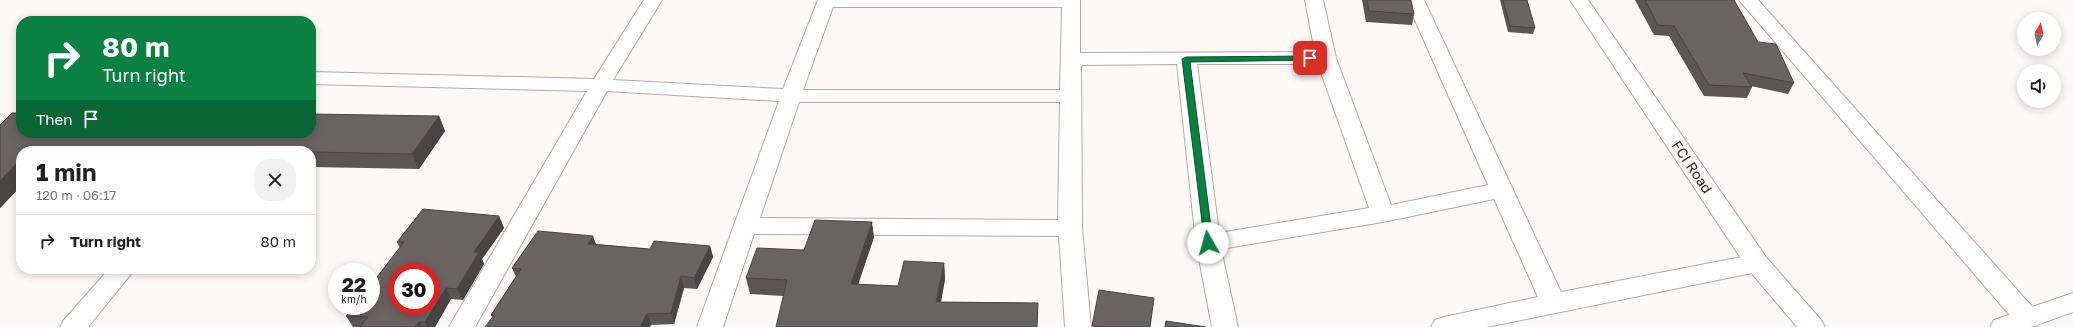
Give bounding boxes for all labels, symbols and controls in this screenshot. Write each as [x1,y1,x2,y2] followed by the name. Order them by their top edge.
[2017,12,2061,56] north arrow
[2017,12,2061,108] map controls
[102,30,170,63] text: 80 m
[36,32,88,84] icon: right
[1293,41,1327,75] pin
[1299,47,1321,69] icon: arrive
[102,64,186,86] text: Turn right
[2017,64,2061,108] button: sound
[80,108,102,130] icon: arrive
[36,110,72,128] text: Then
[1669,137,1716,196] street label: FCI Road
[36,157,96,186] text: 1 min
[254,159,296,201] button: close
[36,187,116,203] text: 120 m · 06:17
[1187,222,1229,264] position arrow
[36,230,58,252] icon: right
[70,232,141,250] text: Turn right
[261,232,296,250] text: 80 m
[388,263,440,315] speed limit sign: 30
[342,272,366,296] text: 22
[341,293,367,305] text: km/h

